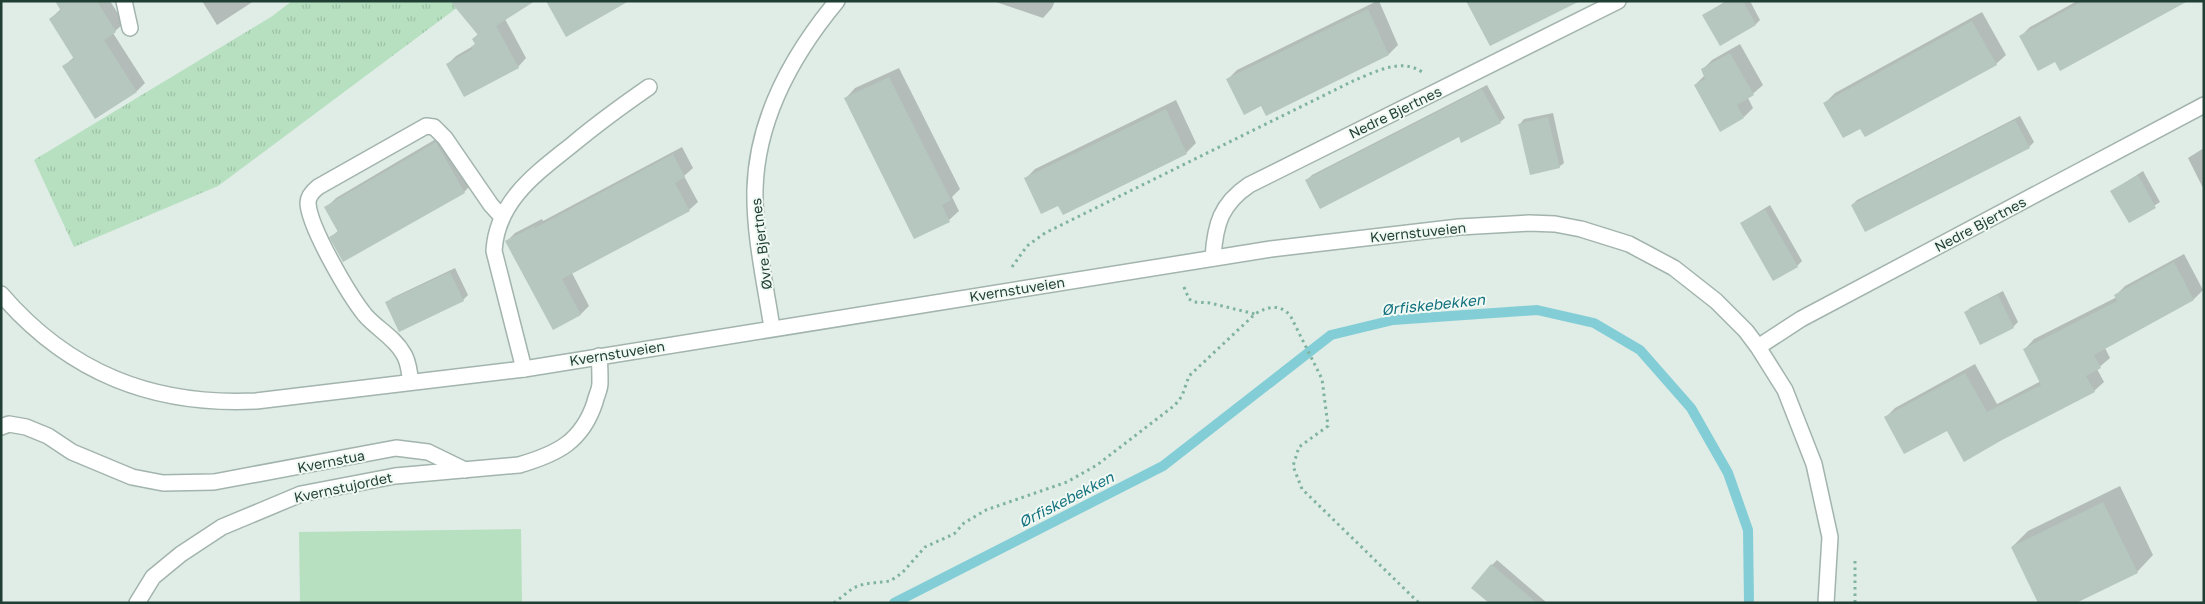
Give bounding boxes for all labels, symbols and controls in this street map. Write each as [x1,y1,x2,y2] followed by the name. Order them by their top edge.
[1346,82,1444,142] street label: Nedre Bjertnes
[1931,193,2029,255] street label: Nedre Bjertnes
[747,197,775,291] street label: Øvre Bjertnes
[1369,219,1467,245] street label: Kvernstuveien
[968,273,1066,305] street label: Kvernstuveien
[1380,290,1486,318] water label: Ørfiskebekken
[568,337,666,369] street label: Kvernstuveien
[296,446,366,476] street label: Kvernstua
[1016,467,1117,531] water label: Ørfiskebekken
[292,468,394,506] street label: Kvernstujordet

